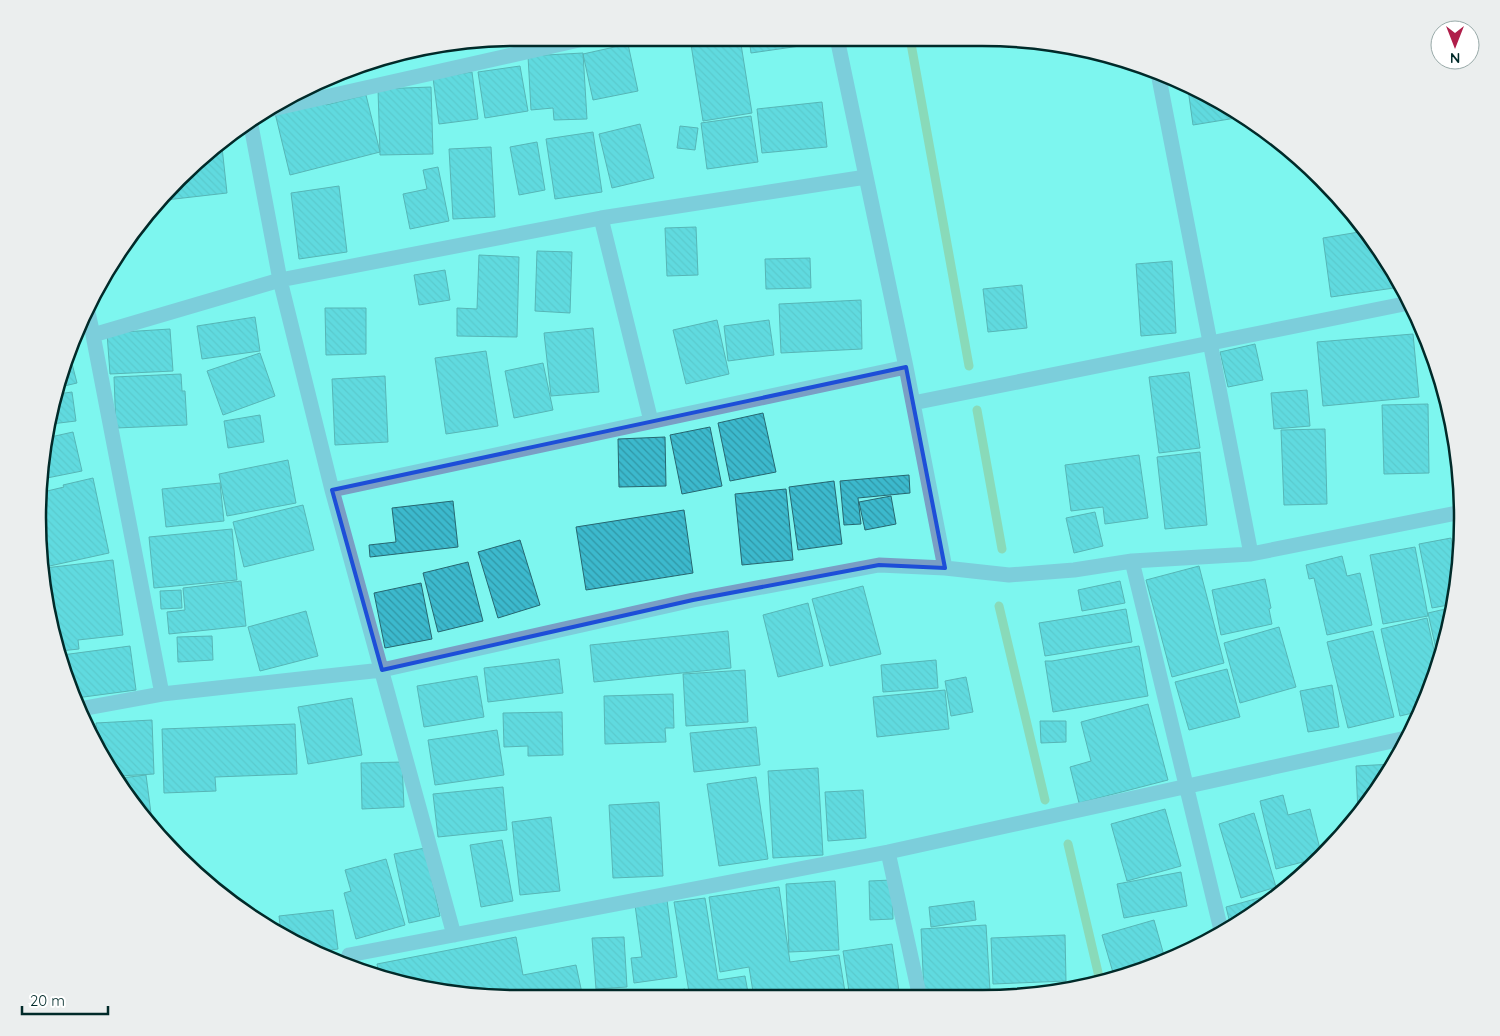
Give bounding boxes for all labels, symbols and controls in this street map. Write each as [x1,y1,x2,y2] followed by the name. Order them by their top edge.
[1430,20,1480,70] north arrow
[1450,49,1460,67] text: N
[22,984,109,1016] scale bar
[30,991,65,1010] text: 20 m

